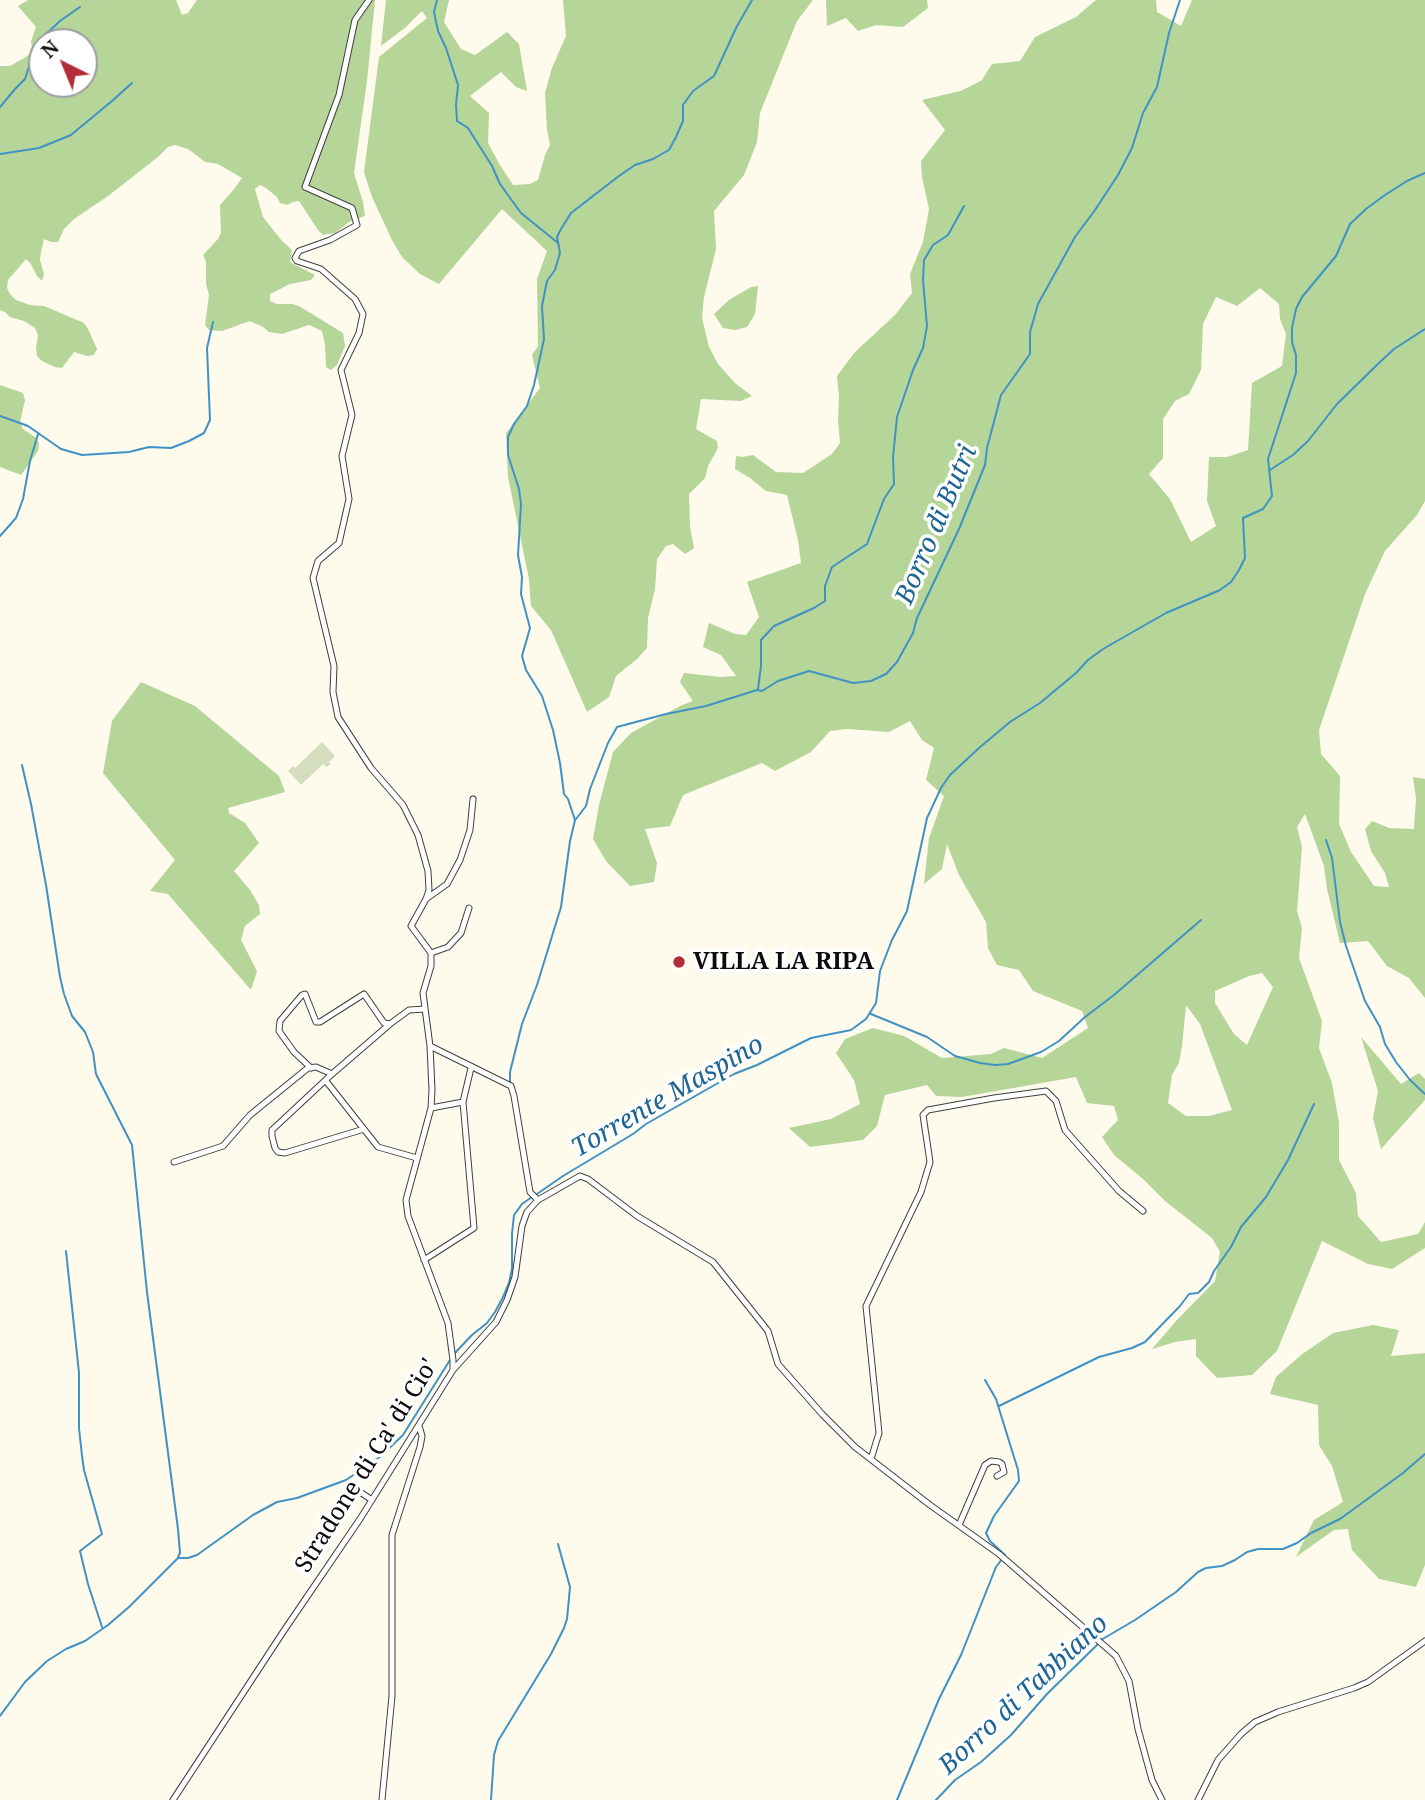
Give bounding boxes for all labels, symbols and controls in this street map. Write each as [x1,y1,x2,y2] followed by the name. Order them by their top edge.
[28,28,98,98] north arrow
[36,34,64,64] text: N
[890,441,984,609] water label: Borro di Butri
[693,948,874,976] place label: VILLA LA RIPA
[671,954,687,970] marker: VILLA LA RIPA
[567,1029,769,1165] water label: Torrente Maspino
[289,1354,445,1578] street label: Stradone di Ca' di Cio'
[933,1609,1115,1781] water label: Borro di Tabbiano

